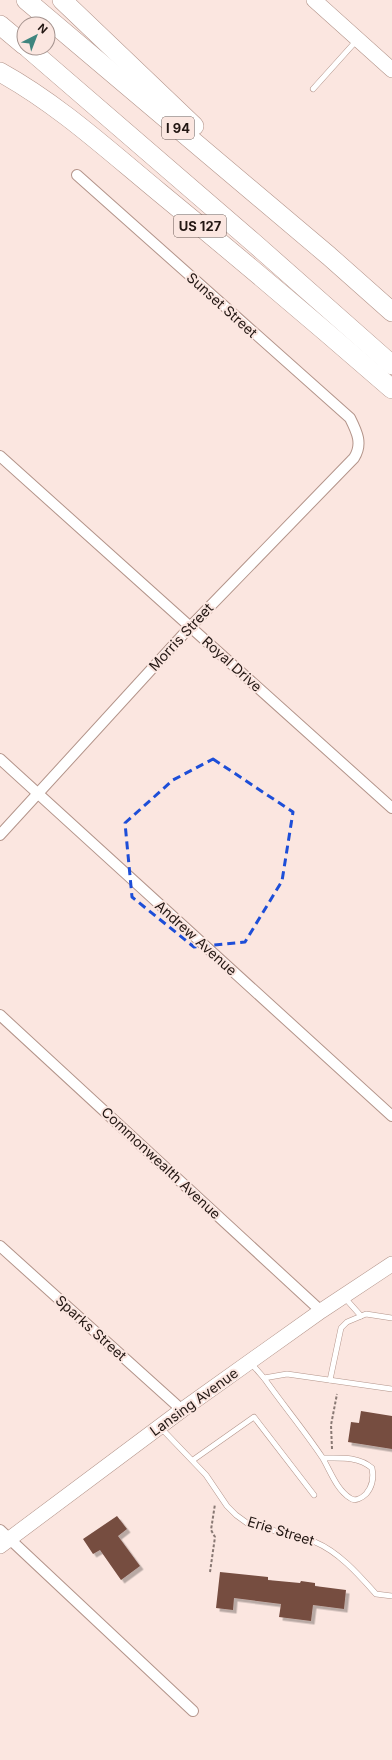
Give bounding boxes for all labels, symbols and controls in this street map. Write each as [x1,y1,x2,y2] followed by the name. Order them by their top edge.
[16,16,56,56] north arrow
[35,21,50,37] text: N
[162,117,194,139] road number: I 94
[174,215,226,237] road number: US 127
[184,268,261,341] street label: Sunset Street
[145,599,217,674] street label: Morris Street
[199,632,266,695] street label: Royal Drive
[152,897,241,979] street label: Andrew Avenue
[98,1103,224,1222] street label: Commonwealth Avenue
[52,1291,131,1364] street label: Sparks Street
[146,1364,241,1439] street label: Lansing Avenue
[246,1512,317,1549] street label: Erie Street

